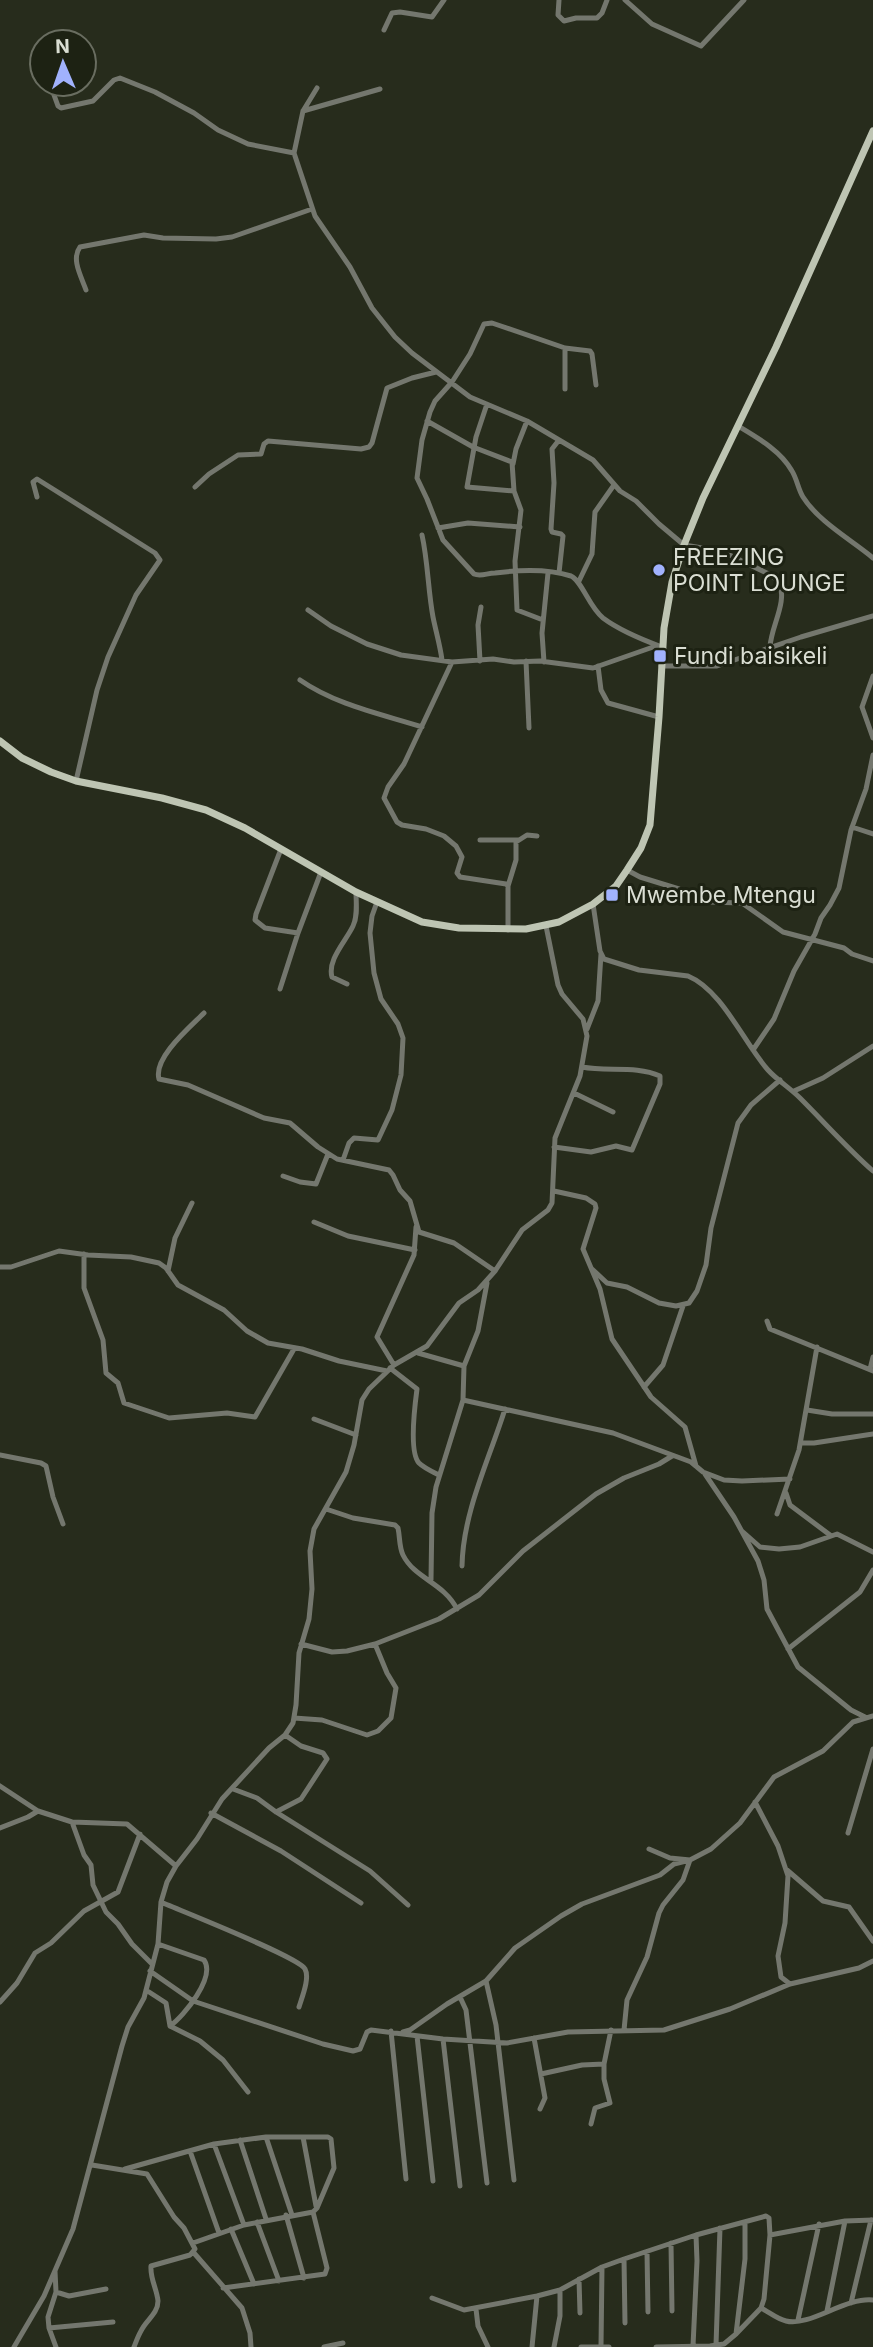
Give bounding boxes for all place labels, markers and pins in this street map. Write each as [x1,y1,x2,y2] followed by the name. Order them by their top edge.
[673,543,845,597] place label: FREEZING POINT LOUNGE
[651,562,667,578] marker: FREEZING POINT LOUNGE
[674,642,827,670] place label: Fundi baisikeli
[652,648,668,664] marker: Fundi baisikeli
[626,881,816,909] place label: Mwembe Mtengu
[604,887,620,903] marker: Mwembe Mtengu

